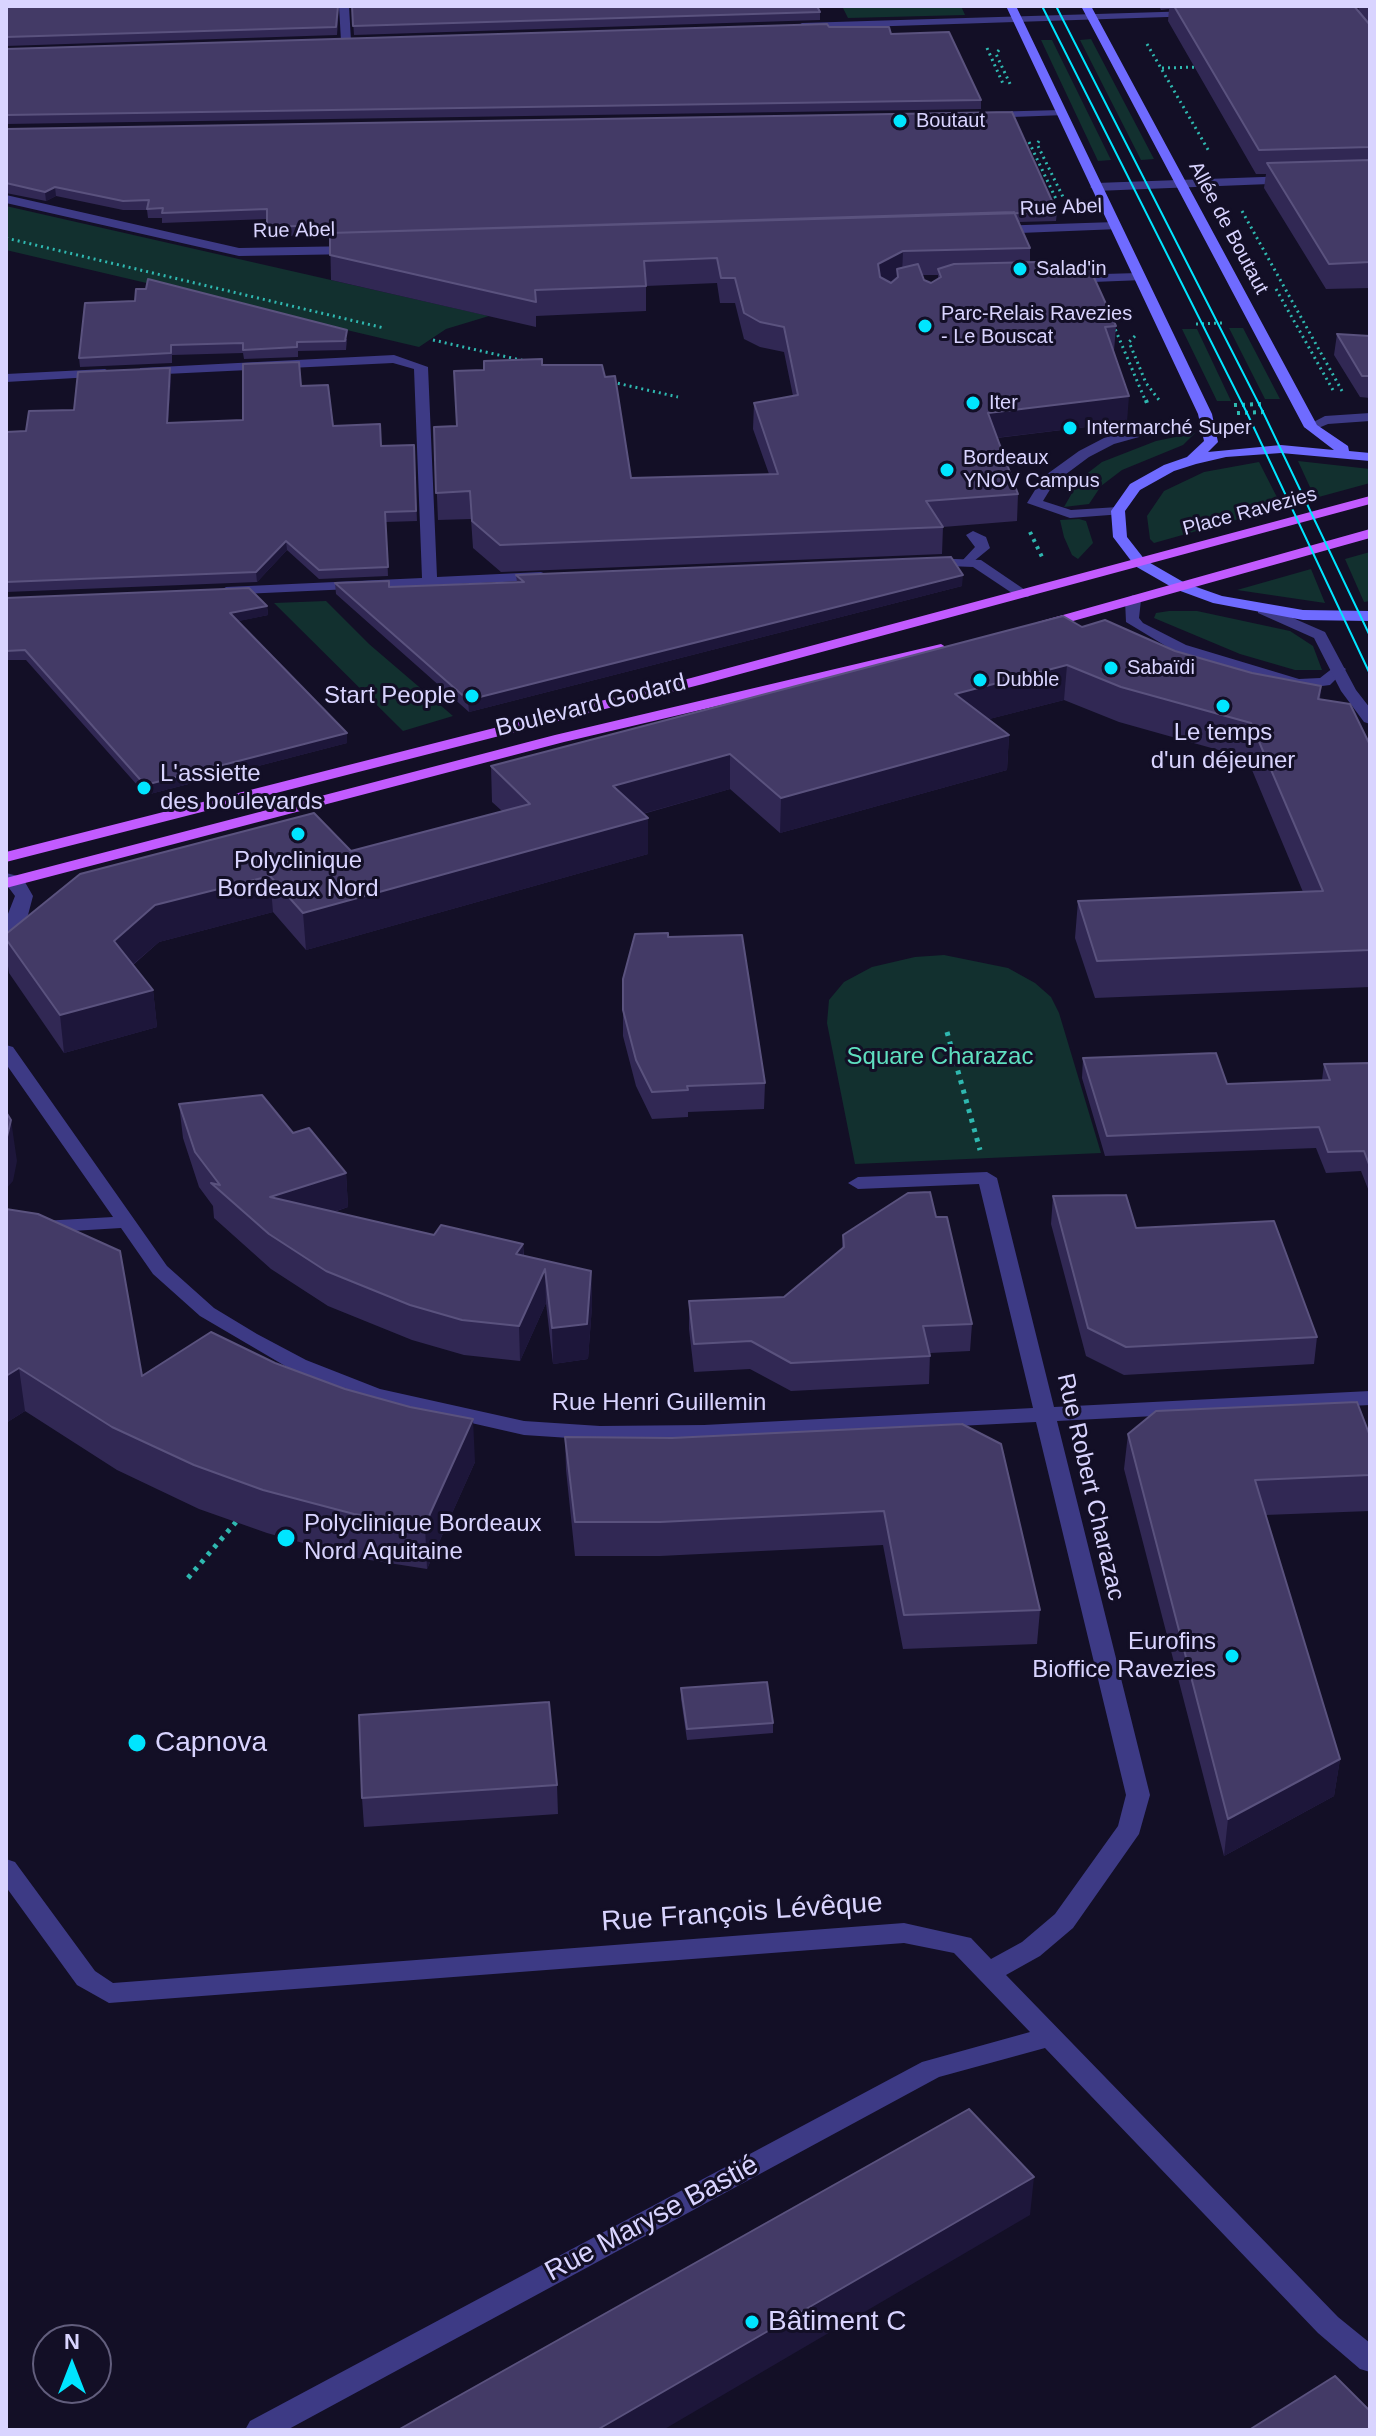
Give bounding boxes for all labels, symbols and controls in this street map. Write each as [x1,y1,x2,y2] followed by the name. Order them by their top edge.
[916,109,985,133] place label: Boutaut
[891,112,909,130] marker: Boutaut
[1183,158,1273,298] street label: Allée de Boutaut
[1019,195,1103,221] street label: Rue Abel
[253,218,335,244] street label: Rue Abel
[1036,257,1107,281] place label: Salad'in
[1011,260,1029,278] marker: Salad'in
[941,302,1132,349] place label: Parc-Relais Ravezies - Le Bouscat
[916,317,934,335] marker: Parc-Relais Ravezies - Le Bouscat
[989,391,1018,415] place label: Iter
[964,394,982,412] marker: Iter
[1086,416,1252,440] place label: Intermarché Super
[1061,419,1079,437] marker: Intermarché Super
[963,446,1100,493] place label: Bordeaux YNOV Campus
[938,461,956,479] marker: Bordeaux YNOV Campus
[1180,483,1320,541] street label: Place Ravezies
[1127,656,1195,680] place label: Sabaïdi
[1102,659,1120,677] marker: Sabaïdi
[493,668,689,744] street label: Boulevard Godard
[996,668,1059,692] place label: Dubble
[971,671,989,689] marker: Dubble
[324,682,456,710] place label: Start People
[463,687,481,705] marker: Start People
[1214,697,1232,715] marker: Le temps d'un déjeuner
[1151,719,1295,775] place label: Le temps d'un déjeuner
[160,760,323,816] place label: L'assiette des boulevards
[135,779,153,797] marker: L'assiette des boulevards
[289,825,307,843] marker: Polyclinique Bordeaux Nord
[217,847,379,903] place label: Polyclinique Bordeaux Nord
[847,1043,1033,1071] park label: Square Charazac
[1050,1371,1130,1603] street label: Rue Robert Charazac
[552,1389,766,1417] street label: Rue Henri Guillemin
[304,1510,541,1566] place label: Polyclinique Bordeaux Nord Aquitaine
[275,1527,297,1549] marker: Polyclinique Bordeaux Nord Aquitaine
[1032,1628,1216,1684] place label: Eurofins Bioffice Ravezies
[1223,1647,1241,1665] marker: Eurofins Bioffice Ravezies
[155,1726,267,1760] place label: Capnova
[126,1732,148,1754] marker: Capnova
[600,1886,884,1940] street label: Rue François Lévêque
[540,2149,764,2289] street label: Rue Maryse Bastié
[768,2305,906,2339] place label: Bâtiment C
[743,2313,761,2331] marker: Bâtiment C
[32,2324,112,2404] north arrow
[64,2329,80,2354] text: N

